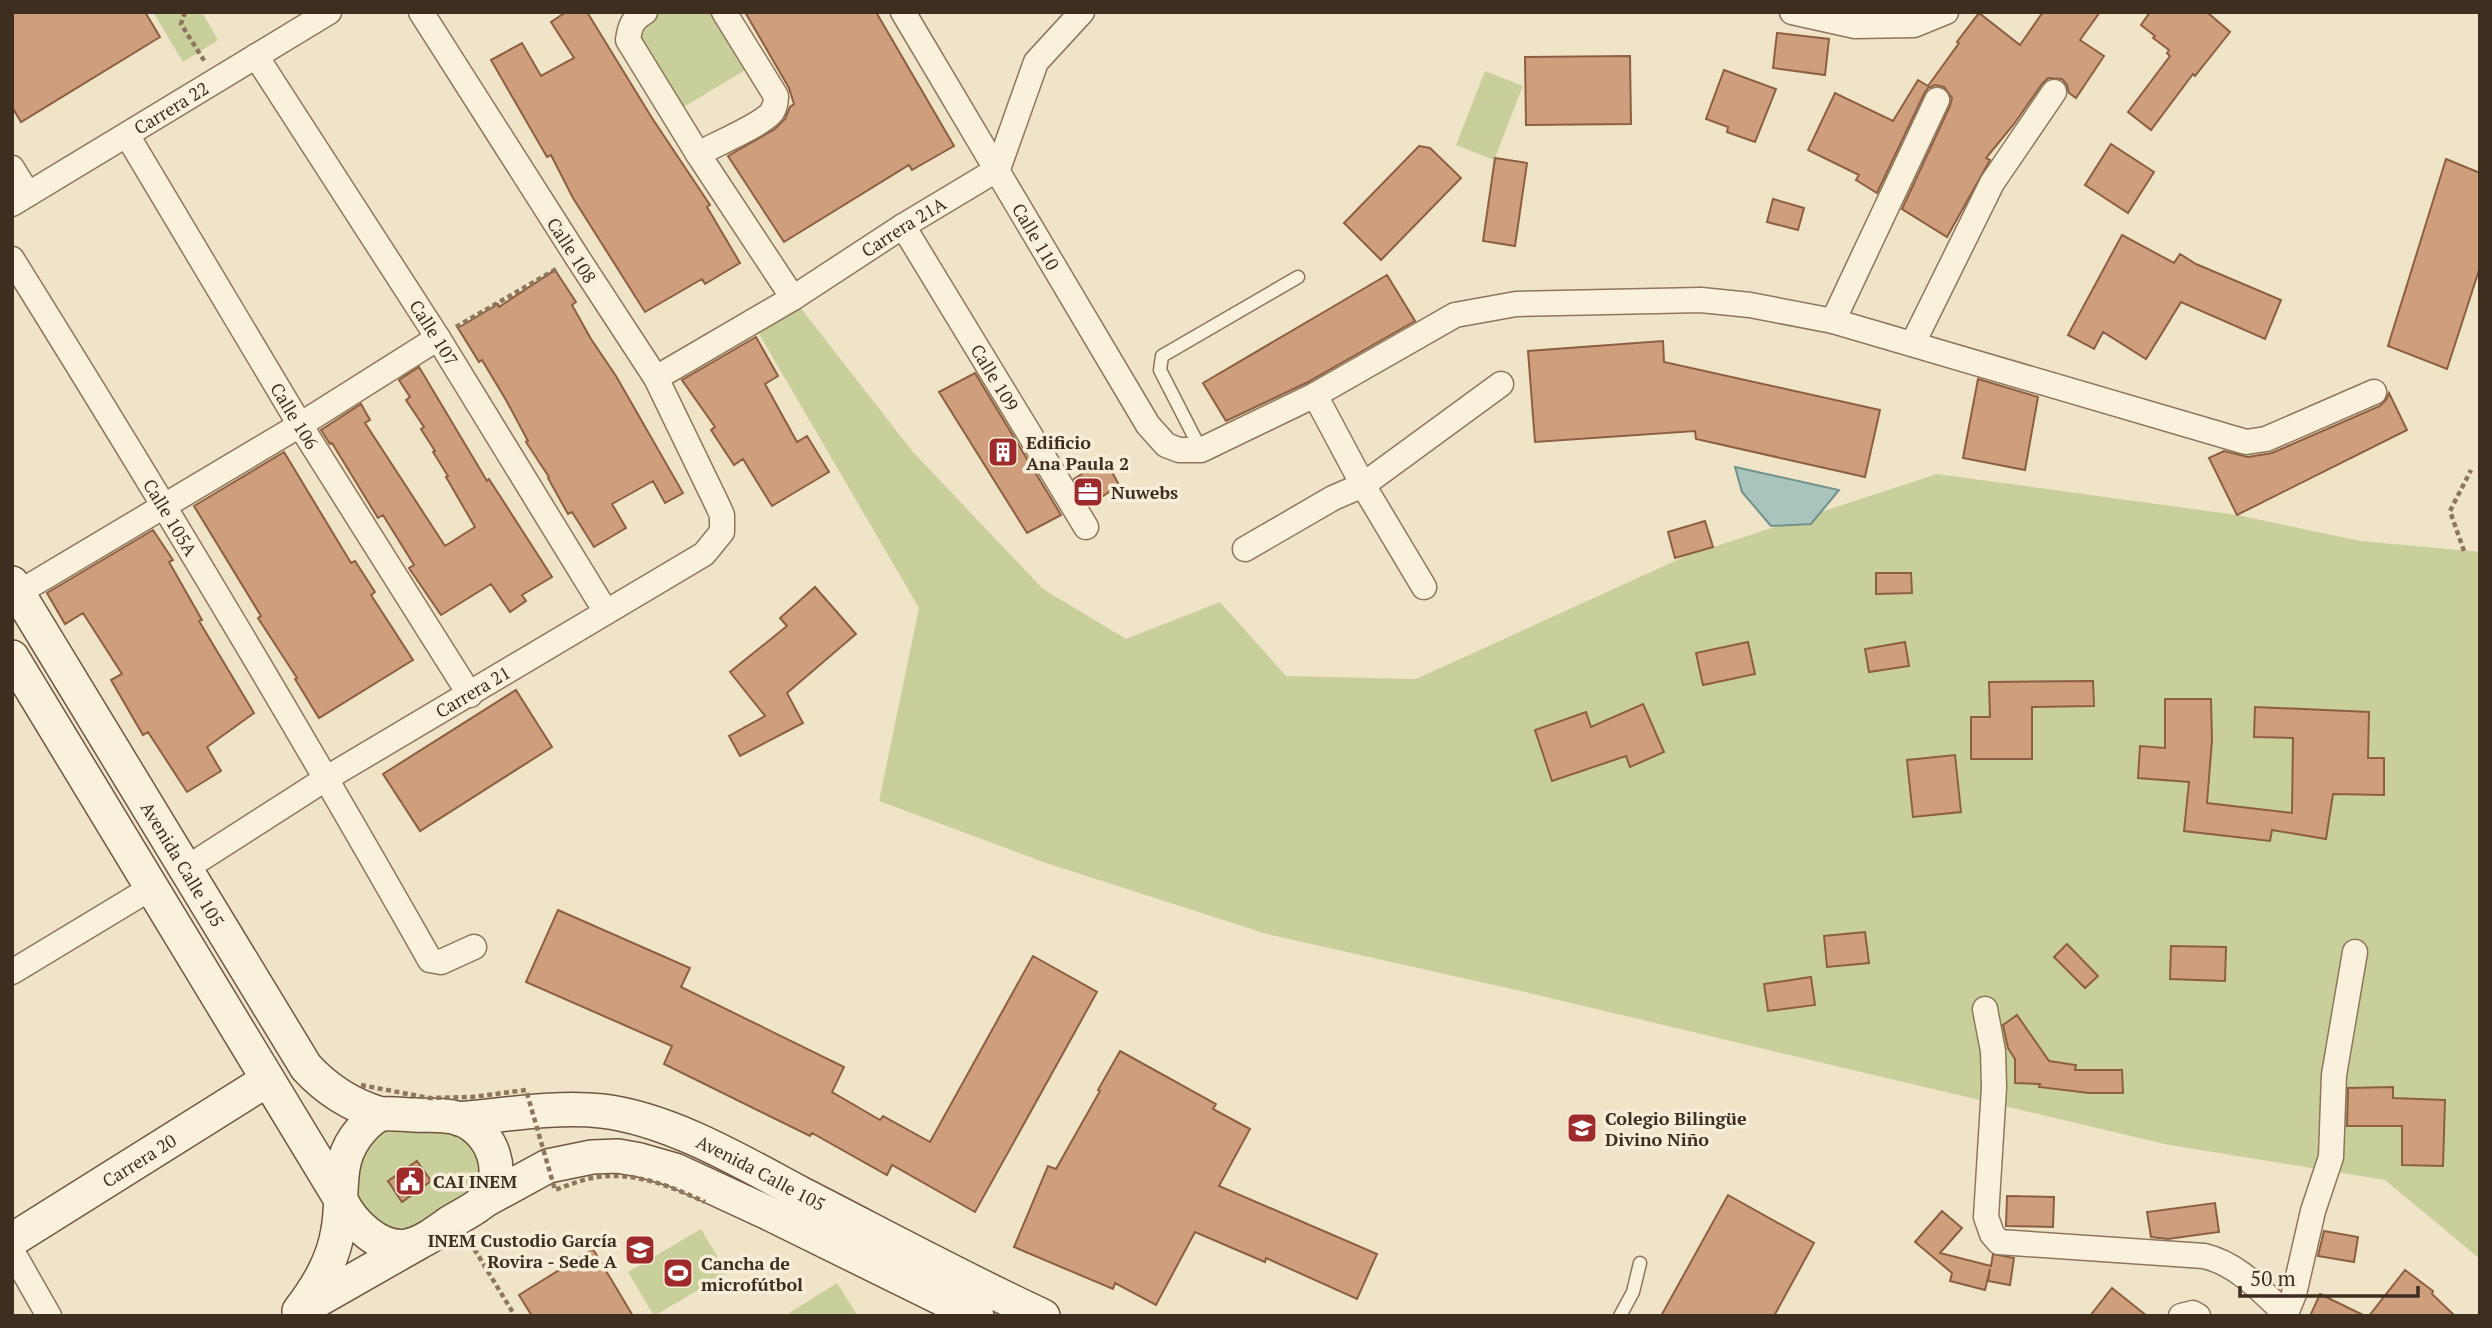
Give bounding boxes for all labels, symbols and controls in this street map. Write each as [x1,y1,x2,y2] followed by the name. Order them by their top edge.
[129,76,213,139] street label: Carrera 22
[856,191,951,262] street label: Carrera 21A
[1007,199,1065,274] street label: Calle 110
[542,213,602,287] street label: Calle 108
[404,295,464,370] street label: Calle 107
[966,339,1024,415] street label: Calle 109
[265,378,324,454] street label: Calle 106
[1026,430,1129,475] place label: Edificio Ana Paula 2
[986,435,1020,469] building icon: Edificio Ana Paula 2
[138,474,203,561] street label: Calle 105A
[1071,475,1105,509] office icon: Nuwebs
[1111,480,1178,504] place label: Nuwebs
[431,660,514,723] street label: Carrera 21
[136,797,230,931] street label: Avenida Calle 105
[1605,1106,1747,1151] place label: Colegio Bilingüe Divino Niño
[1565,1111,1599,1145] school or university icon: Colegio Bilingüe Divino Niño
[97,1128,181,1193] street label: Carrera 20
[693,1129,830,1216] street label: Avenida Calle 105
[393,1164,427,1198] public building icon: CAI INEM
[433,1169,517,1193] place label: CAI INEM
[428,1228,618,1273] place label: INEM Custodio García Rovira - Sede A
[623,1233,657,1267] school or university icon: INEM Custodio García Rovira - Sede A
[701,1251,803,1296] place label: Cancha de microfútbol
[2240,1254,2418,1298] scale bar
[661,1256,695,1290] sports icon: Cancha de microfútbol
[2250,1264,2296,1292] text: 50 m

